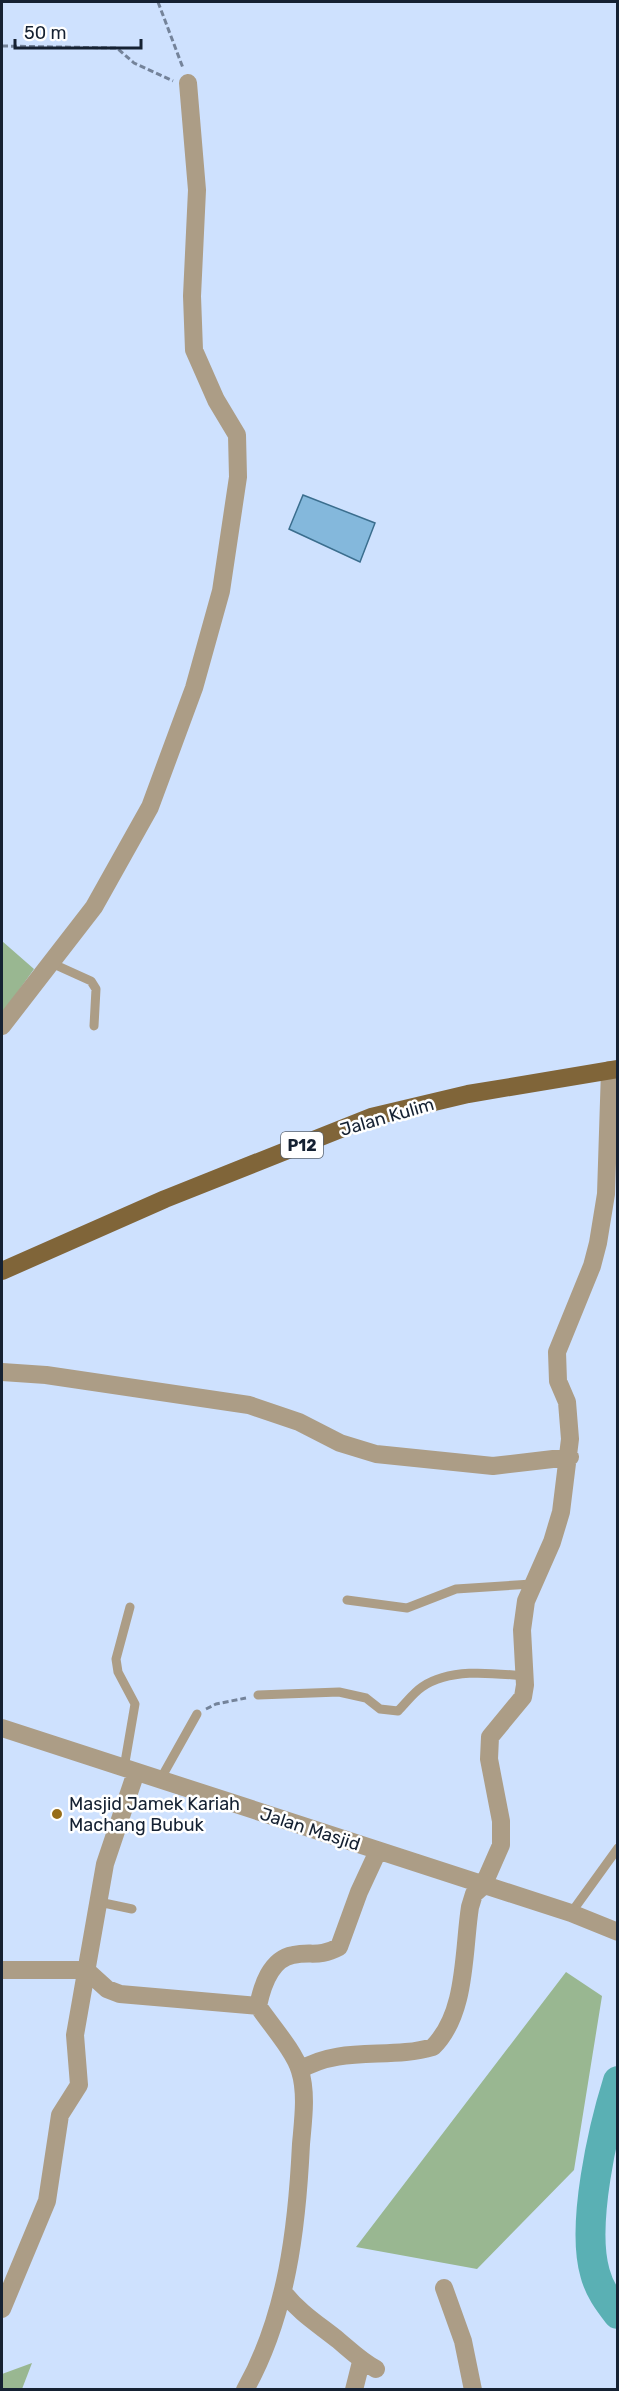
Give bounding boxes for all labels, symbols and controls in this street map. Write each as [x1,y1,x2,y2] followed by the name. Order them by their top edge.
[15,12,141,50] scale bar
[24,22,67,44] text: 50 m
[337,1093,437,1141] street label: Jalan Kulim
[281,1132,323,1158] road number: P12
[69,1793,240,1836] place label: Masjid Jamek Kariah Machang Bubuk
[257,1802,363,1856] street label: Jalan Masjid
[50,1807,64,1821] marker: Masjid Jamek Kariah Machang Bubuk

